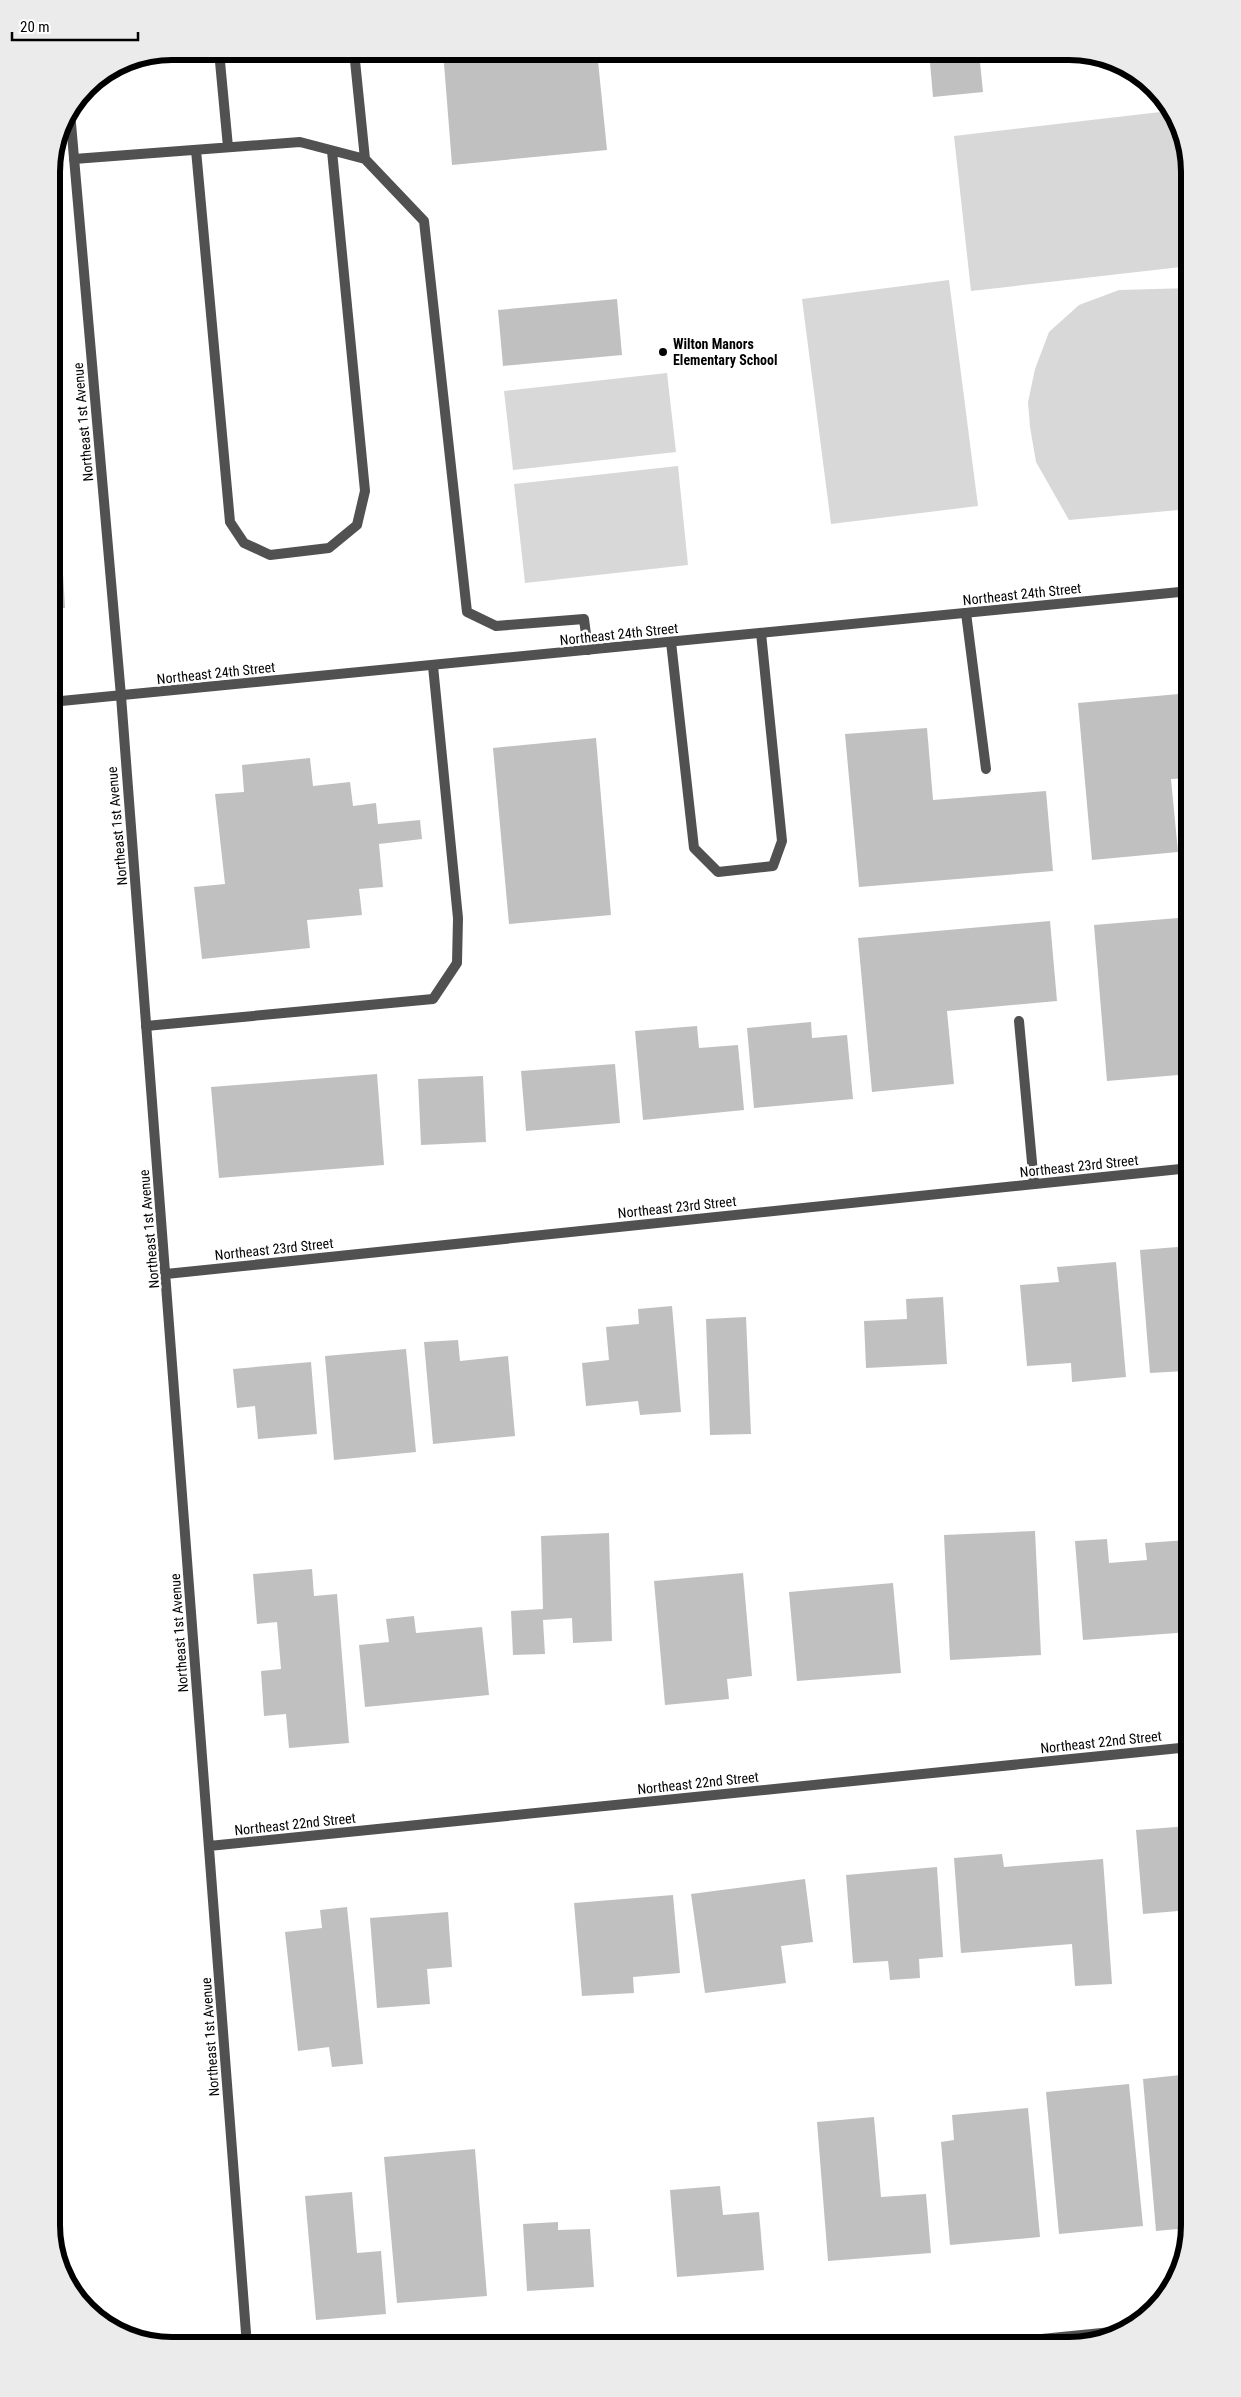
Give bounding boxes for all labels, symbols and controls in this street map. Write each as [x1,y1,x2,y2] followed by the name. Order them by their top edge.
[12,10,139,42] scale bar
[20,18,50,36] text: 20 m
[673,336,778,368] place label: Wilton Manors Elementary School
[657,346,669,358] marker: Wilton Manors Elementary School
[70,362,96,482] street label: Northeast 1st Avenue
[962,580,1082,608] street label: Northeast 24th Street
[559,620,679,648] street label: Northeast 24th Street
[156,659,276,687] street label: Northeast 24th Street
[104,766,130,886] street label: Northeast 1st Avenue
[1019,1152,1139,1180] street label: Northeast 23rd Street
[136,1169,162,1289] street label: Northeast 1st Avenue
[617,1193,737,1221] street label: Northeast 23rd Street
[214,1235,334,1263] street label: Northeast 23rd Street
[167,1573,191,1693] street label: Northeast 1st Avenue
[1040,1728,1162,1756] street label: Northeast 22nd Street
[637,1769,759,1797] street label: Northeast 22nd Street
[234,1810,356,1838] street label: Northeast 22nd Street
[198,1977,222,2097] street label: Northeast 1st Avenue

